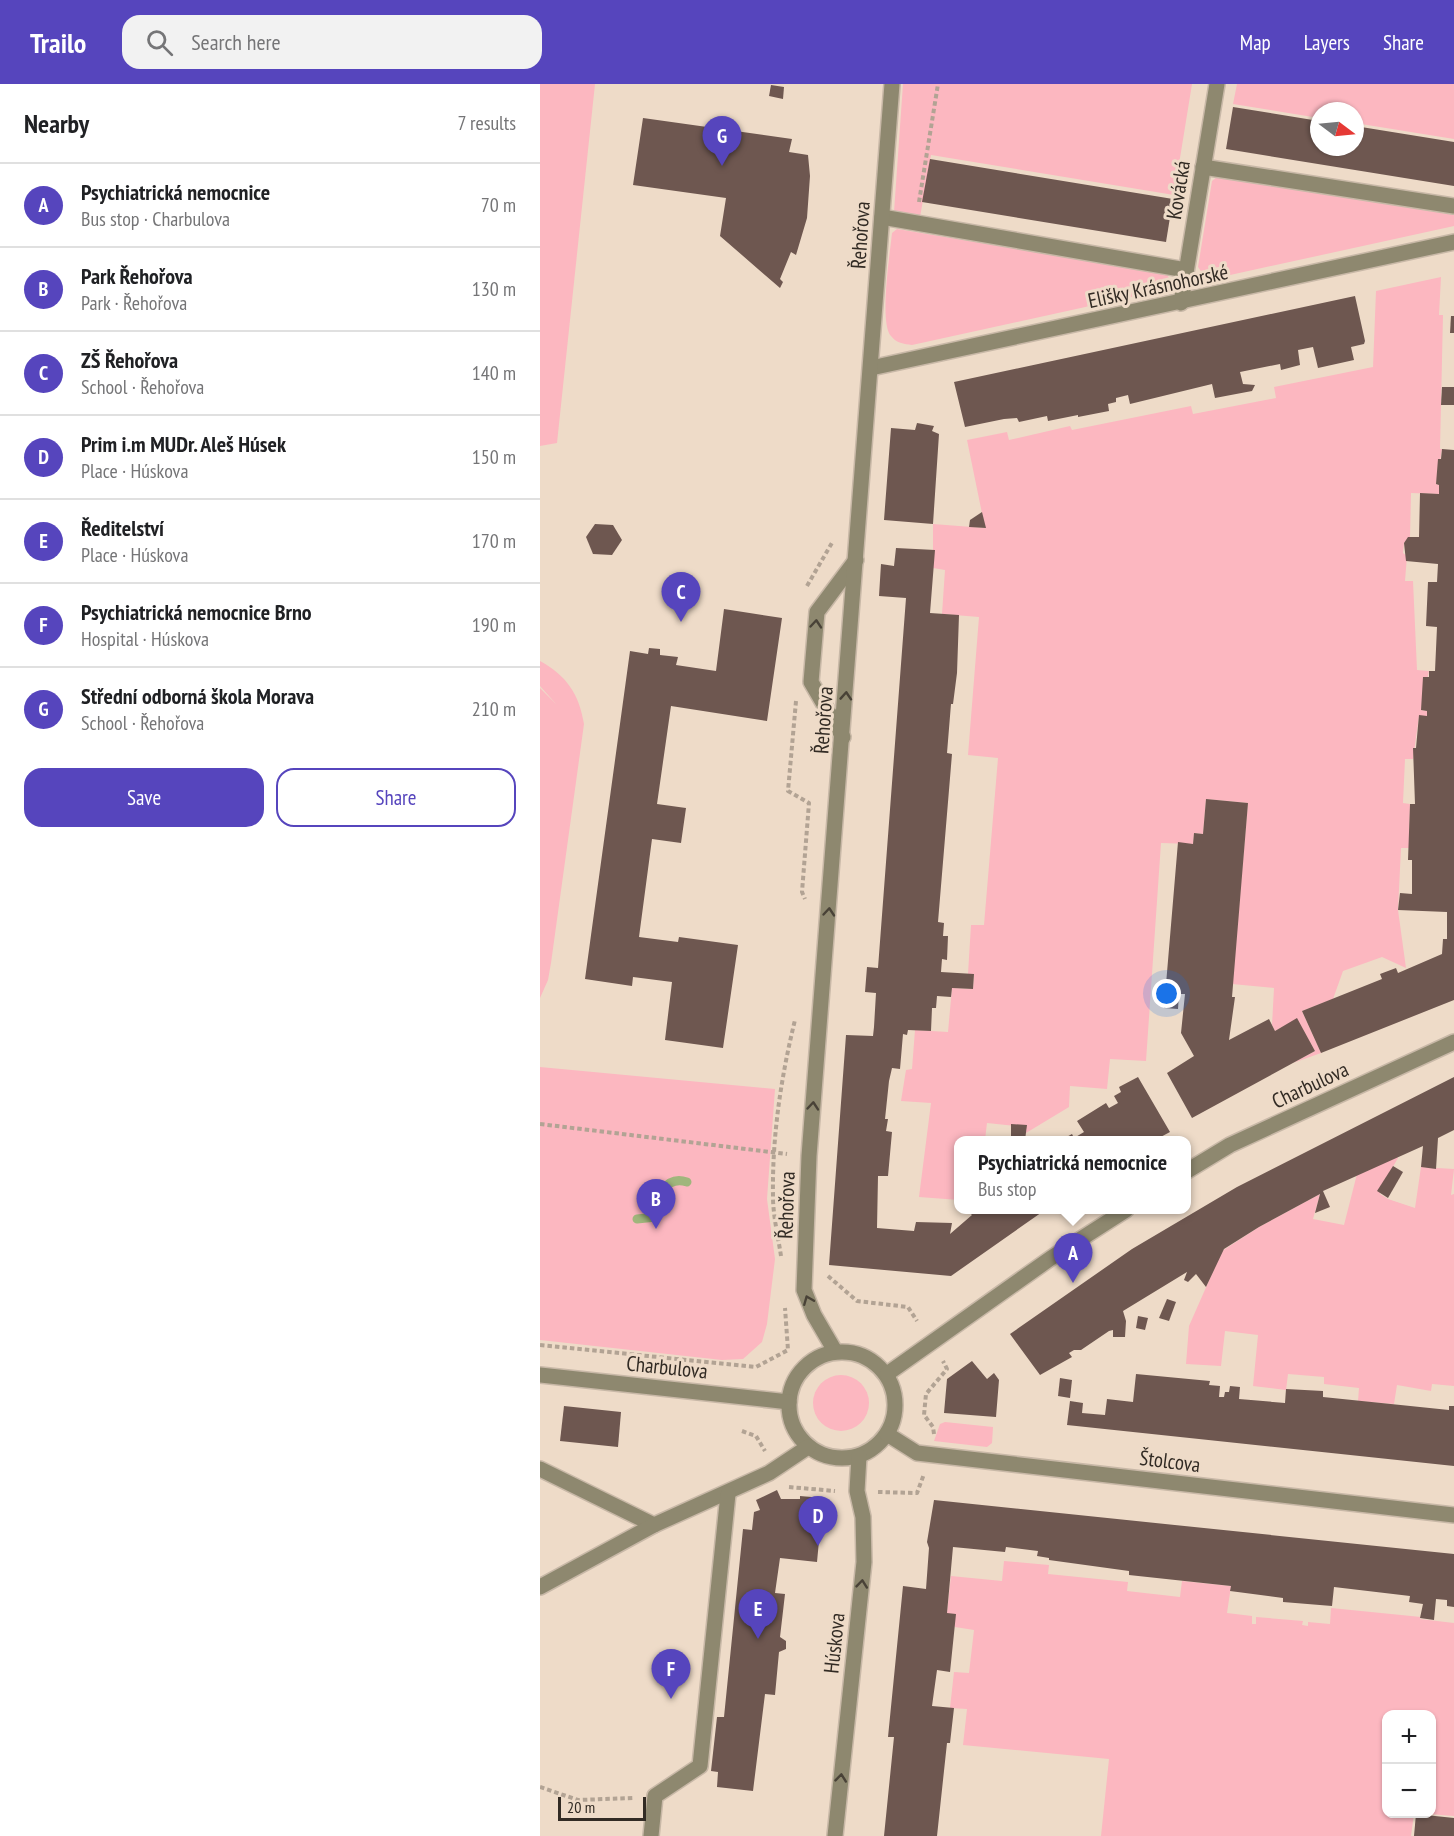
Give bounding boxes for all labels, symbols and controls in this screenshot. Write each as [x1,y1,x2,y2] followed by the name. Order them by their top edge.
[122,15,542,69] search box
[30,24,86,61] text: Trailo
[143,26,176,59] icon: search
[191,28,281,56] text: Search here
[1240,29,1271,56] text: Map
[1304,29,1350,56] text: Layers
[1383,29,1424,56] text: Share
[1310,102,1364,156] north arrow
[24,107,89,140] text: Nearby
[458,110,516,136] text: 7 results
[702,116,741,166] pin: G
[1160,159,1196,221] street label: Kovácká
[81,178,270,206] text: Psychiatrická nemocnice
[38,192,49,218] text: A
[481,192,516,218] text: 70 m
[844,200,876,270] street label: Řehořova
[81,206,230,232] text: Bus stop · Charbulova
[1085,258,1231,314] street label: Elišky Krásnohorské
[81,262,193,290] text: Park Řehořova
[39,276,48,302] text: B
[472,276,516,302] text: 130 m
[81,290,187,316] text: Park · Řehořova
[81,346,178,374] text: ZŠ Řehořova
[39,360,48,386] text: C
[472,360,516,386] text: 140 m
[81,374,204,400] text: School · Řehořova
[81,430,286,458] text: Prim i.m MUDr. Aleš Húsek
[38,444,49,470] text: D
[472,444,516,470] text: 150 m
[81,458,188,484] text: Place · Húskova
[81,514,164,542] text: Ředitelství
[39,528,48,554] text: E
[472,528,516,554] text: 170 m
[81,542,188,568] text: Place · Húskova
[662,572,700,622] pin: C
[81,598,312,626] text: Psychiatrická nemocnice Brno
[39,612,48,638] text: F
[472,612,516,638] text: 190 m
[809,620,822,629] one-way arrow
[81,626,209,652] text: Hospital · Húskova
[81,682,314,710] text: Střední odborná škola Morava
[807,685,839,755] street label: Řehořova
[839,692,852,701] one-way arrow
[38,696,49,722] text: G
[472,696,516,722] text: 210 m
[81,710,204,736] text: School · Řehořova
[24,768,264,827] button: Save
[276,768,516,827] button: Share
[822,907,835,916] one-way arrow
[1152,979,1181,1008] your location
[1267,1056,1353,1114] street label: Charbulova
[806,1101,819,1110] one-way arrow
[954,1136,1191,1214] popup
[978,1148,1167,1176] text: Psychiatrická nemocnice
[771,1171,801,1239] street label: Řehořova
[978,1176,1036,1202] text: Bus stop
[636,1180,676,1229] pin: B
[1054,1234,1092,1283] pin: A
[803,1295,815,1306] one-way arrow
[625,1349,709,1385] street label: Charbulova
[1138,1444,1202,1478] street label: Štolcova
[798,1496,838,1546] pin: D
[855,1579,868,1588] one-way arrow
[738,1590,778,1639] pin: E
[817,1611,851,1675] street label: Húskova
[652,1650,690,1699] pin: F
[1382,1710,1436,1818] map controls
[1382,1710,1436,1764] button: +
[1382,1764,1436,1818] button: −
[834,1773,847,1782] one-way arrow
[558,1794,646,1822] scale bar
[567,1797,595,1817] text: 20 m

